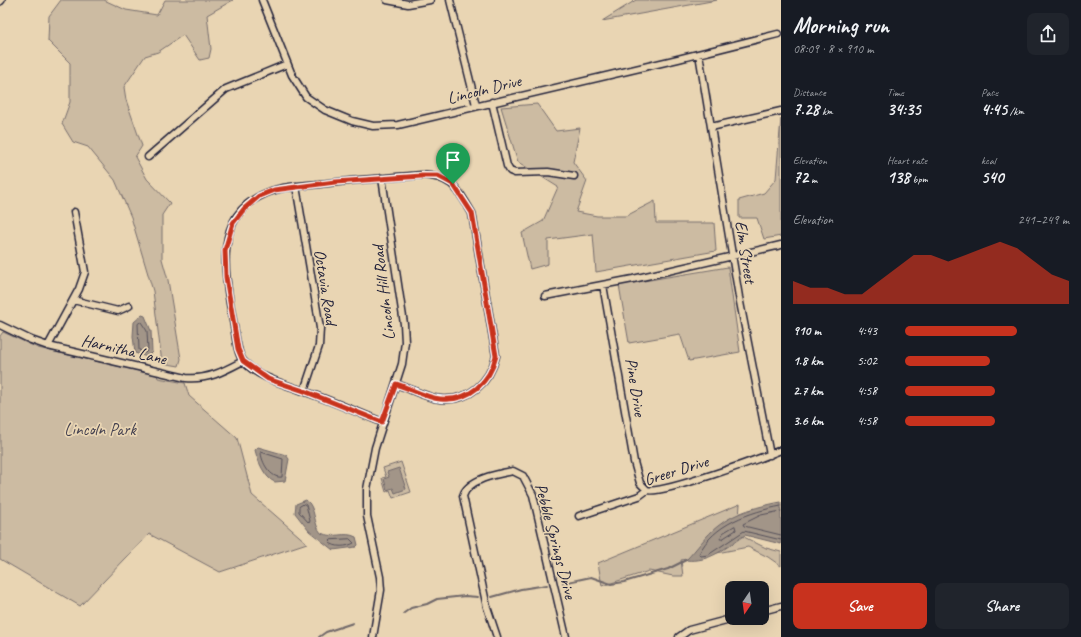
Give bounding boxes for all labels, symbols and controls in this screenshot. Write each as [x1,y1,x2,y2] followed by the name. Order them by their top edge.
[793,12,889,40] text: Morning run
[1027,13,1069,55] button: share
[793,41,874,57] text: 08:09 · 8 × 910 m
[445,70,525,109] street label: Lincoln Drive
[793,85,826,99] text: Distance
[887,85,904,99] text: Time
[981,85,998,99] text: Pace
[793,99,819,120] text: 7.28
[887,99,921,120] text: 34:35
[981,99,1007,120] text: 4:45
[819,104,833,118] text: km
[1007,104,1024,118] text: /km
[436,143,470,184] pin
[442,149,464,171] icon: arrive
[793,153,827,167] text: Elevation
[887,153,927,167] text: Heart rate
[981,153,996,167] text: kcal
[793,167,808,188] text: 72
[887,167,910,188] text: 138
[981,167,1004,188] text: 540
[808,172,817,186] text: m
[910,172,928,186] text: bpm
[793,212,833,228] text: Elevation
[1018,212,1069,228] text: 241–249 m
[730,219,761,287] street label: Elm Street
[367,242,400,342] street label: Lincoln Hill Road
[309,248,342,328] street label: Octavia Road
[793,323,821,339] text: 910 m
[857,323,877,339] text: 4:43
[79,330,170,370] street label: Harnitha Lane
[793,353,823,369] text: 1.8 km
[857,353,877,369] text: 5:02
[621,356,651,419] street label: Pine Drive
[793,383,823,399] text: 2.7 km
[857,383,877,399] text: 4:58
[793,413,824,429] text: 3.6 km
[857,413,877,429] text: 4:58
[64,419,137,440] park label: Lincoln Park
[642,450,712,490] street label: Greer Drive
[530,481,581,602] street label: Pebble Springs Drive
[725,581,769,625] north arrow
[725,581,769,625] map controls
[793,583,927,629] button: Save
[935,583,1069,629] button: Share

